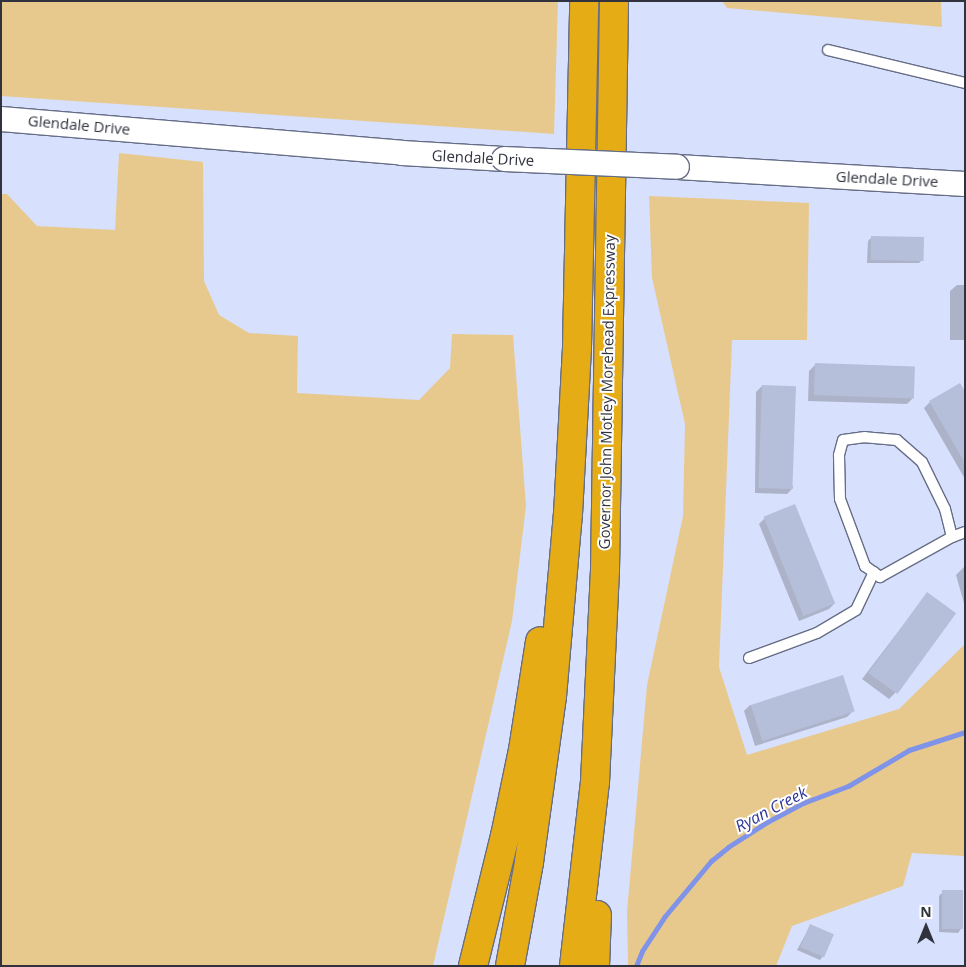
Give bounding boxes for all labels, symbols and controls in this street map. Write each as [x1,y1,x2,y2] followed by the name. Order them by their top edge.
[27,112,131,138] street label: Glendale Drive
[431,146,535,170] street label: Glendale Drive
[835,167,939,191] street label: Glendale Drive
[595,234,619,550] street label: Governor John Motley Morehead Expressway
[732,782,810,836] water label: Ryan Creek
[901,902,951,952] north arrow
[920,902,932,921] text: N

